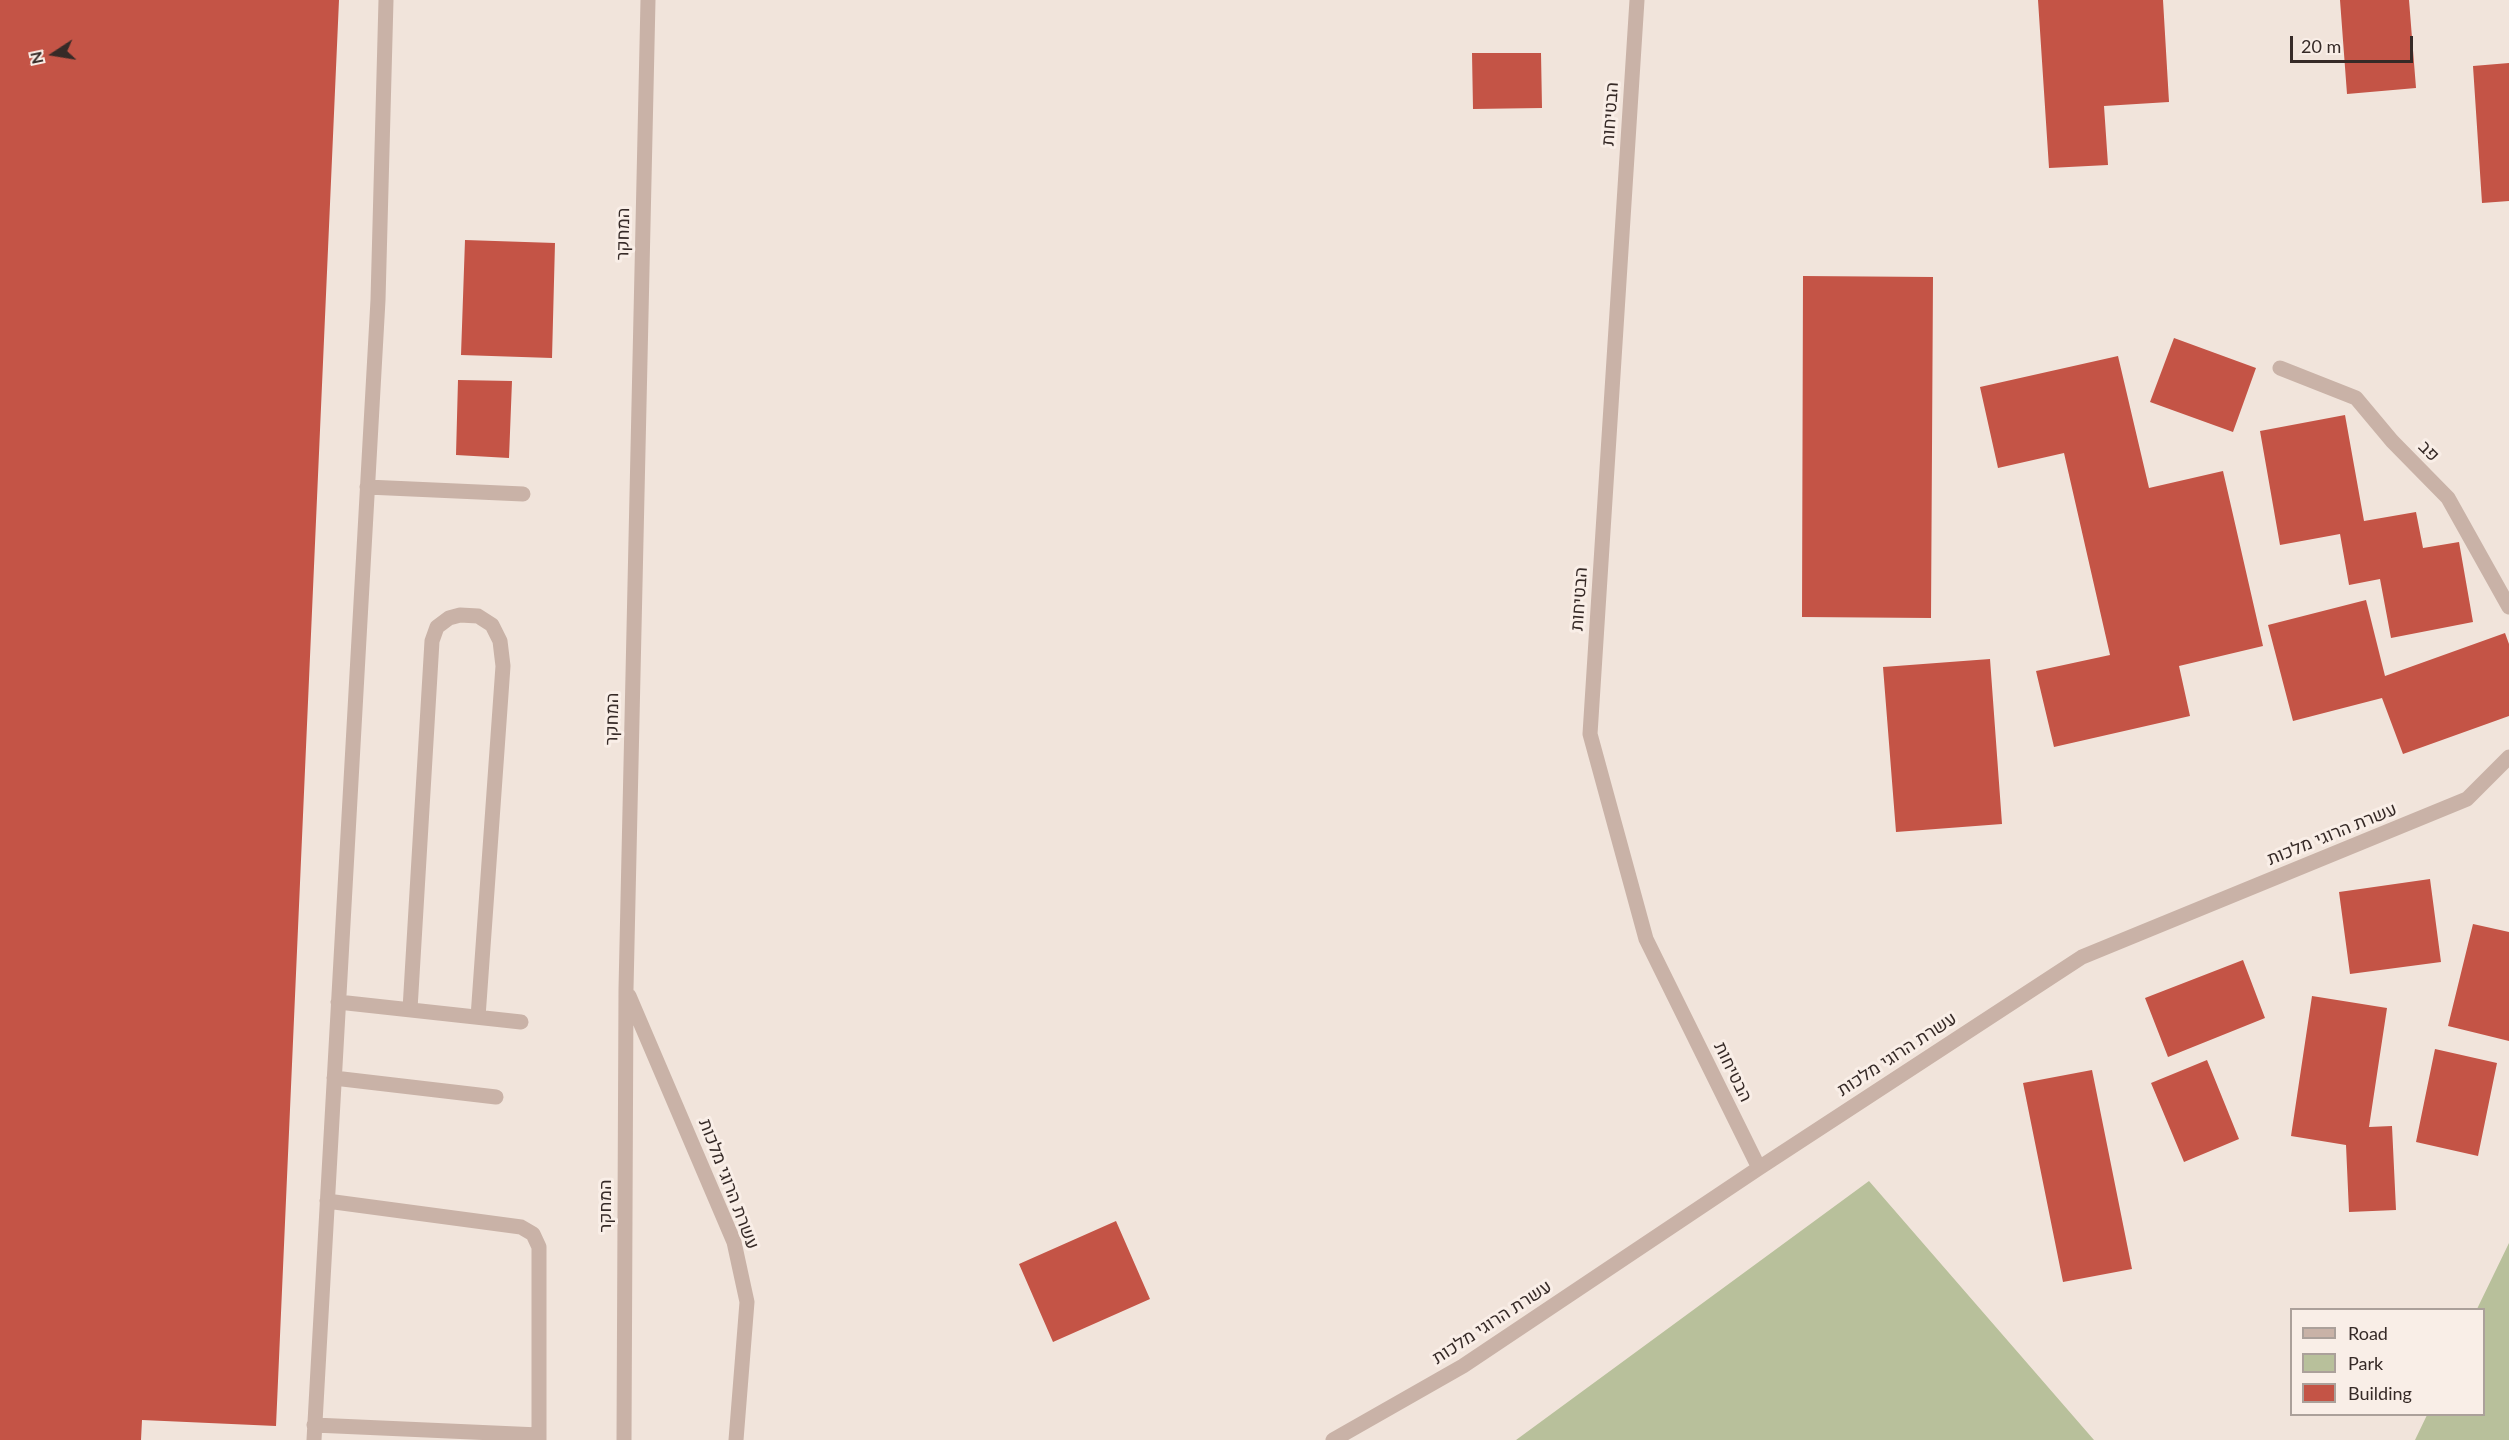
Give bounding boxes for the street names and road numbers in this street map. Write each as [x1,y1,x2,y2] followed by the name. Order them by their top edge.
[1597,81,1623,147] street label: הבטיחות
[612,207,634,261] street label: המחקר
[2414,436,2444,466] street label: פב
[1566,566,1592,632] street label: הבטיחות
[601,692,623,746] street label: המחקר
[2264,798,2400,870] street label: עשרת הרוגי מלכות
[1833,1007,1961,1101] street label: עשרת הרוגי מלכות
[1709,1038,1757,1106] street label: הבטיחות
[694,1116,764,1252] street label: עשרת הרוגי מלכות
[594,1180,616,1232] street label: המחקר
[1428,1275,1556,1369] street label: עשרת הרוגי מלכות

